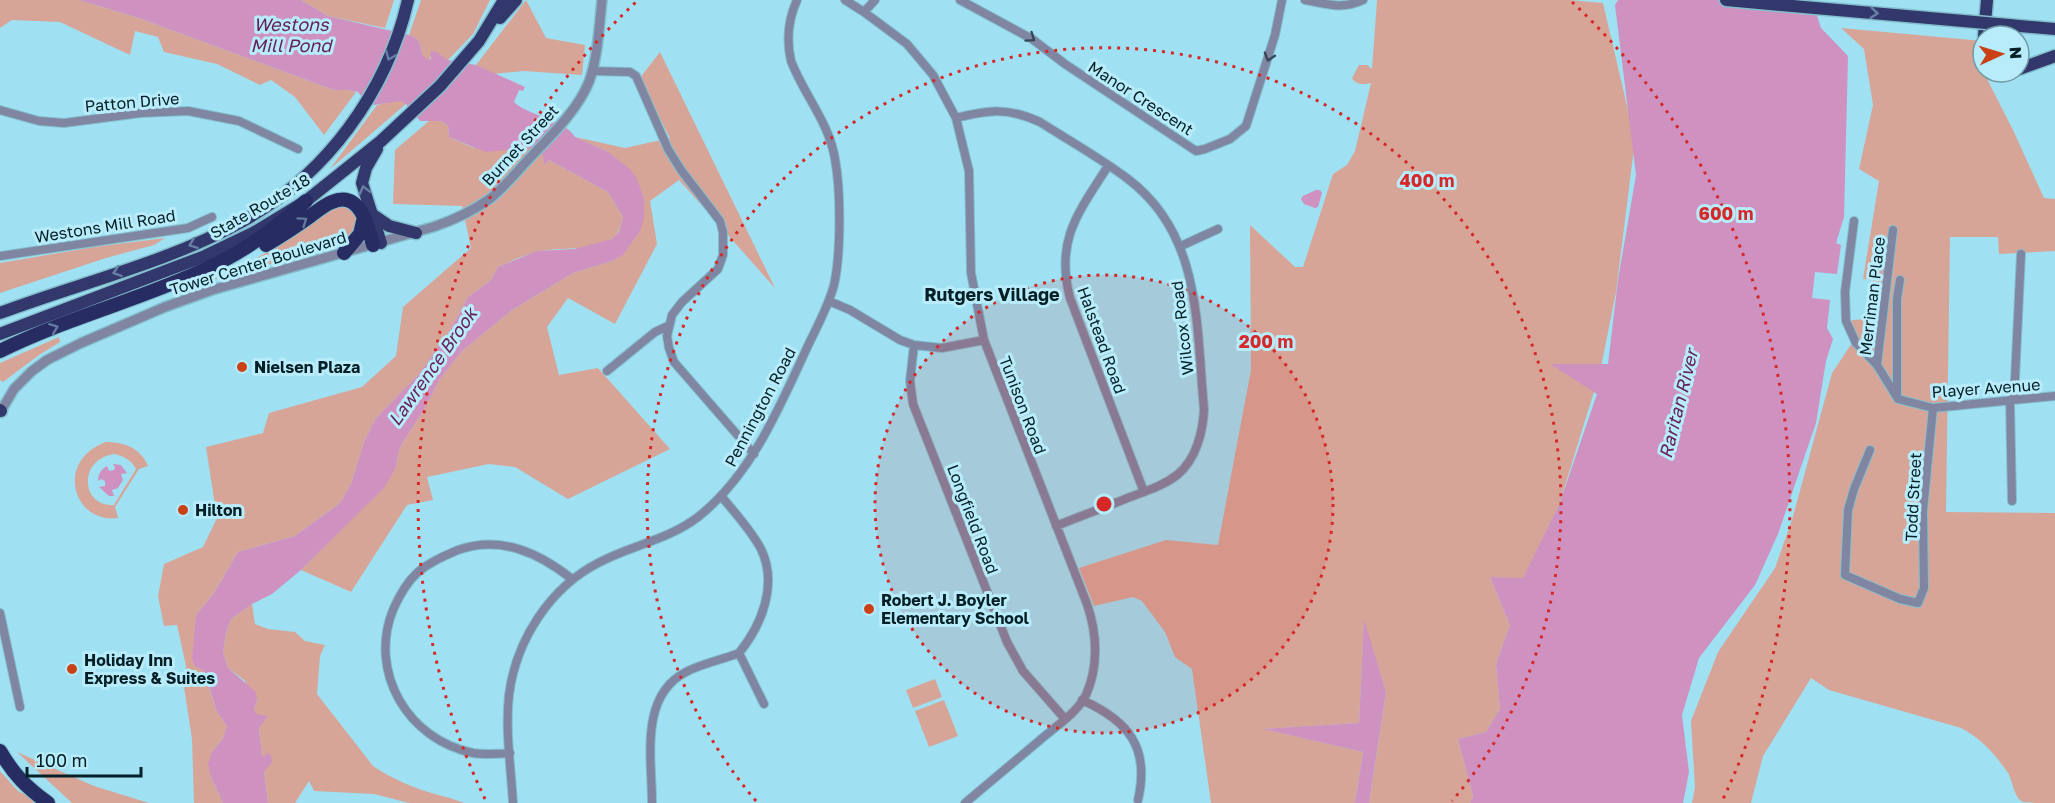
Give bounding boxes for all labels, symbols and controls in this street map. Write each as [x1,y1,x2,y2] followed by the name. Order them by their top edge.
[1869,6,1878,19] one-way arrow
[251,13,333,56] water label: Westons Mill Pond
[1971,24,2031,84] north arrow
[1024,31,1035,42] one-way arrow
[2006,46,2026,60] text: N
[385,49,397,60] one-way arrow
[1264,51,1276,62] one-way arrow
[1085,57,1197,139] street label: Manor Crescent
[84,88,180,116] street label: Patton Drive
[477,100,563,190] street label: Burnet Street
[206,169,314,243] street label: State Route 18
[1400,169,1454,191] text: 400 m
[359,186,372,196] one-way arrow
[1698,202,1754,224] text: 600 m
[33,205,177,247] street label: Westons Mill Road
[297,217,308,228] one-way arrow
[167,227,349,299] street label: Tower Center Boulevard
[1855,235,1889,357] street label: Merriman Place
[188,237,199,249] one-way arrow
[112,264,123,277] one-way arrow
[1166,280,1198,376] street label: Wilcox Road
[924,283,1060,305] district label: Rutgers Village
[1073,284,1131,396] street label: Halstead Road
[383,302,482,430] water label: Lawrence Brook
[47,323,58,335] one-way arrow
[1239,330,1293,352] text: 200 m
[720,344,800,470] street label: Pennington Road
[1654,344,1703,460] water label: Raritan River
[995,353,1051,457] street label: Tunison Road
[254,357,360,377] place label: Nielsen Plaza
[235,360,249,374] marker: Nielsen Plaza
[1931,374,2041,402] street label: Player Avenue
[1901,452,1925,542] street label: Todd Street
[943,461,1003,577] street label: Longfield Road
[1094,494,1114,514] centre of rings
[195,500,242,520] place label: Hilton
[176,503,190,517] marker: Hilton
[881,590,1030,628] place label: Robert J. Boyler Elementary School
[862,602,876,616] marker: Robert J. Boyler Elementary School
[84,650,215,688] place label: Holiday Inn Express & Suites
[65,662,79,676] marker: Holiday Inn Express & Suites
[27,740,141,778] scale bar
[36,749,87,771] text: 100 m

